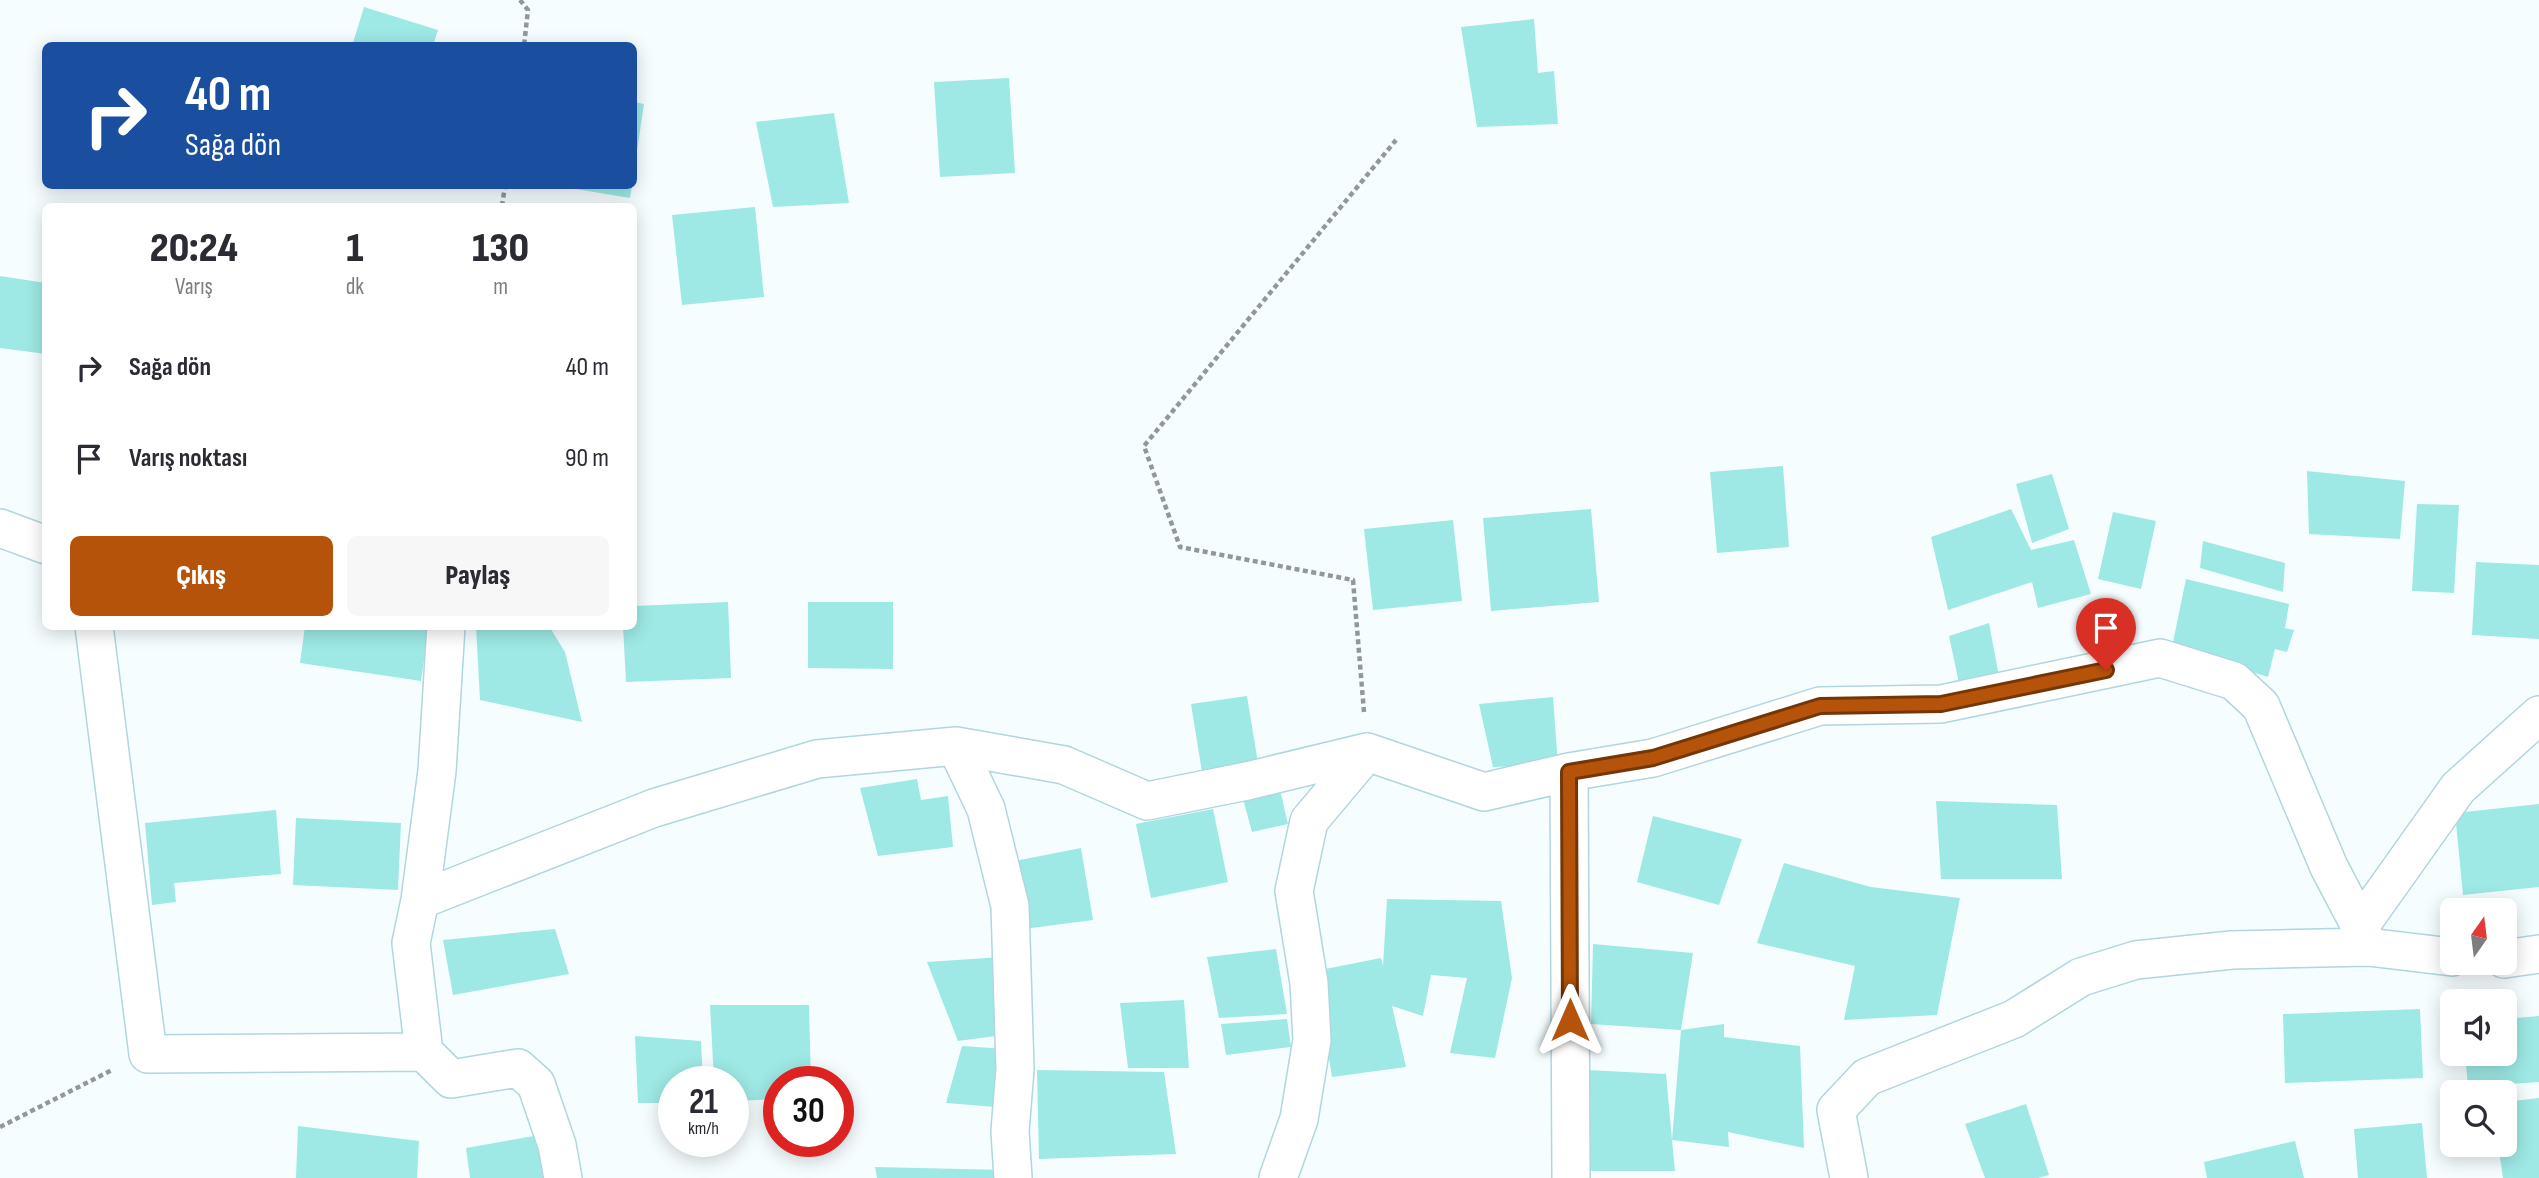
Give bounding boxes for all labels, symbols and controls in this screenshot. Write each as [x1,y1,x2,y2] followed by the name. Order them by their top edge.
[185,66,271,125] text: 40 m
[70,70,161,161] icon: right
[185,126,281,165] text: Sağa dön
[150,223,238,274] text: 20:24
[346,223,364,274] text: 1
[472,223,529,274] text: 130
[175,273,213,301] text: Varış
[346,273,364,301] text: dk
[493,273,508,301] text: m
[70,349,108,387] icon: right
[129,352,211,383] text: Sağa dön
[566,352,609,383] text: 40 m
[70,440,108,478] icon: arrive
[129,443,247,474] text: Varış noktası
[565,443,609,474] text: 90 m
[70,536,333,616] button: Çıkış
[347,536,609,616] button: Paylaş
[2076,598,2136,670] pin
[2087,609,2125,647] icon: arrive
[2440,898,2516,975] north arrow
[2440,898,2517,1157] map controls
[1533,983,1607,1057] position arrow
[2440,989,2517,1066] button: sound
[763,1066,854,1157] speed limit sign: 30
[2440,1080,2517,1157] button: search
[689,1081,718,1124] text: 21
[688,1118,719,1139] text: km/h

